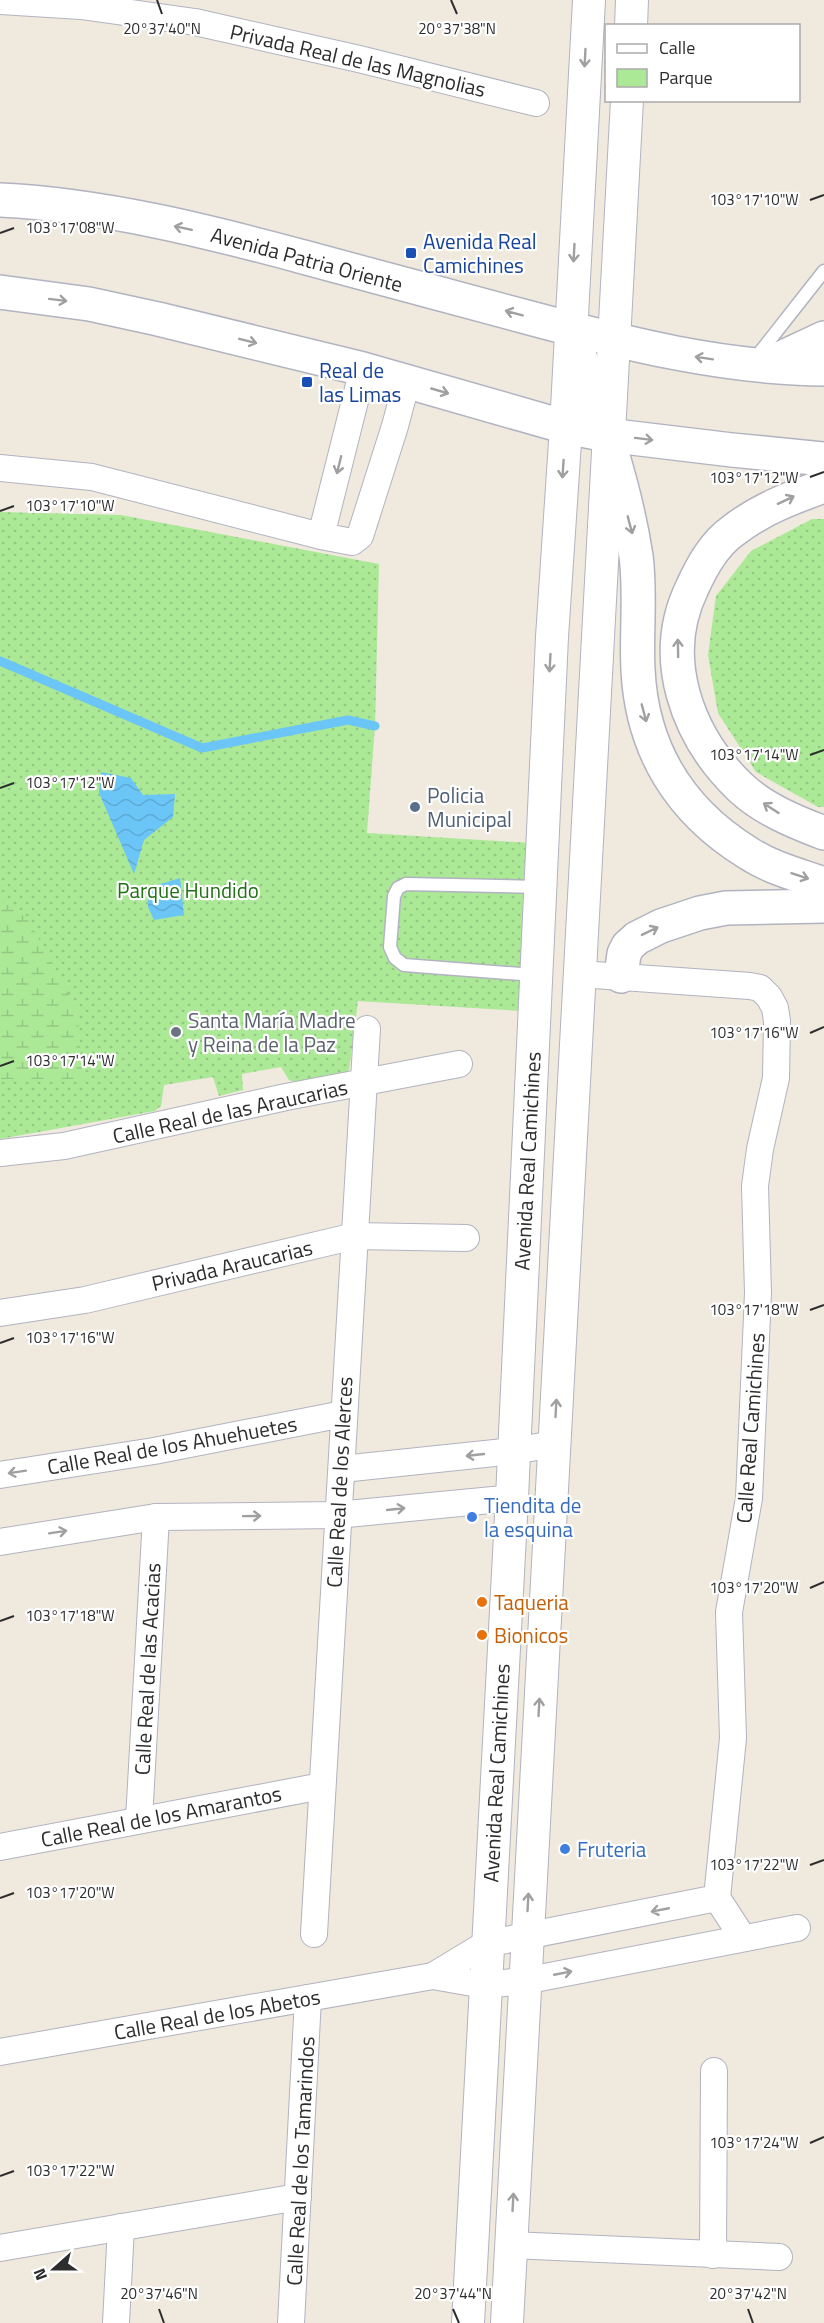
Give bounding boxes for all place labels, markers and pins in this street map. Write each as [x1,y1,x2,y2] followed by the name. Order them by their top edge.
[423,225,537,281] place label: Avenida Real Camichines
[404,246,418,260] marker: Avenida Real Camichines
[319,354,401,410] place label: Real de las Limas
[300,375,314,389] marker: Real de las Limas
[427,779,512,835] place label: Policia Municipal
[408,800,422,814] marker: Policia Municipal
[188,1004,356,1060] place label: Santa María Madre y Reina de la Paz
[169,1025,183,1039] marker: Santa María Madre y Reina de la Paz
[484,1489,581,1545] place label: Tiendita de la esquina
[465,1510,479,1524] marker: Tiendita de la esquina
[494,1586,569,1618] place label: Taqueria
[475,1595,489,1609] marker: Taqueria
[494,1619,568,1651] place label: Bionicos
[475,1628,489,1642] marker: Bionicos
[577,1833,647,1865] place label: Fruteria
[558,1842,572,1856] marker: Fruteria

